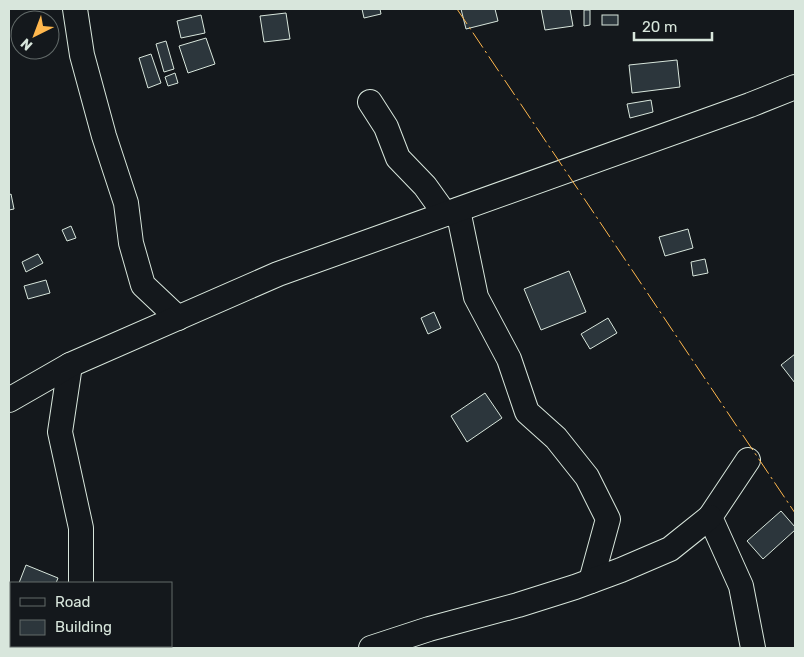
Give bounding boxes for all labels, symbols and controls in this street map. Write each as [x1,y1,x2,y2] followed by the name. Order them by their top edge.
[10,10,60,60] north arrow
[634,10,712,42] scale bar
[642,18,677,36] text: 20 m
[17,35,36,54] text: N
[10,582,172,647] legend
[55,593,91,611] text: Road
[55,618,112,636] text: Building

